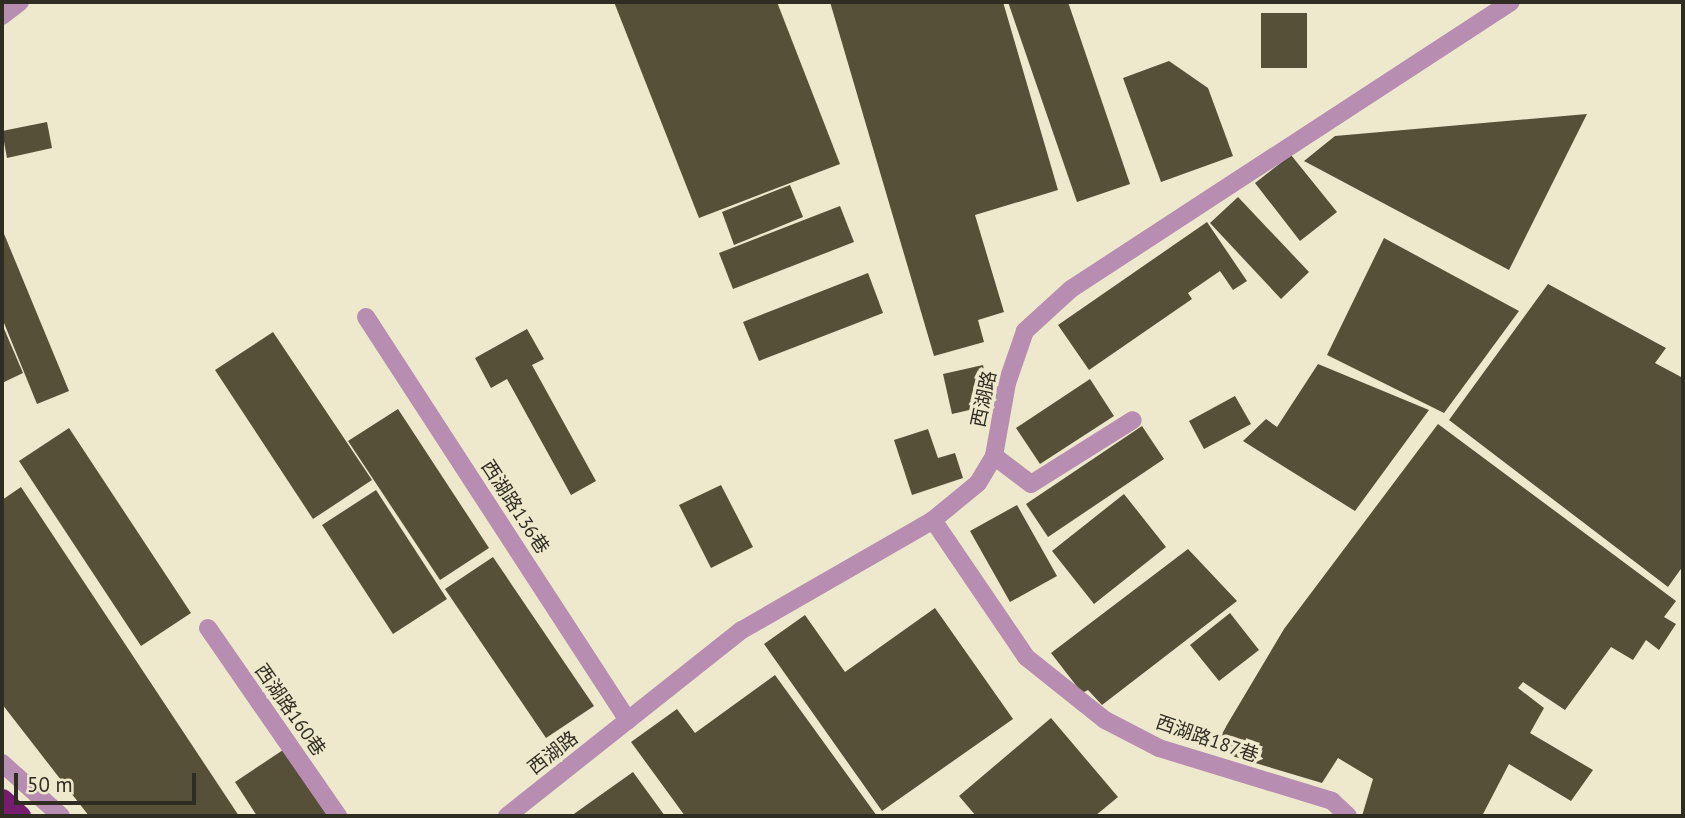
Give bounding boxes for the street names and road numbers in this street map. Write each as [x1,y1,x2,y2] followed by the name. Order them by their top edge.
[967,369,1001,429] street label: 西湖路
[476,456,554,558] street label: 西湖路136巷
[250,660,330,760] street label: 西湖路160巷
[1153,711,1261,767] street label: 西湖路187巷
[524,726,582,780] street label: 西湖路

